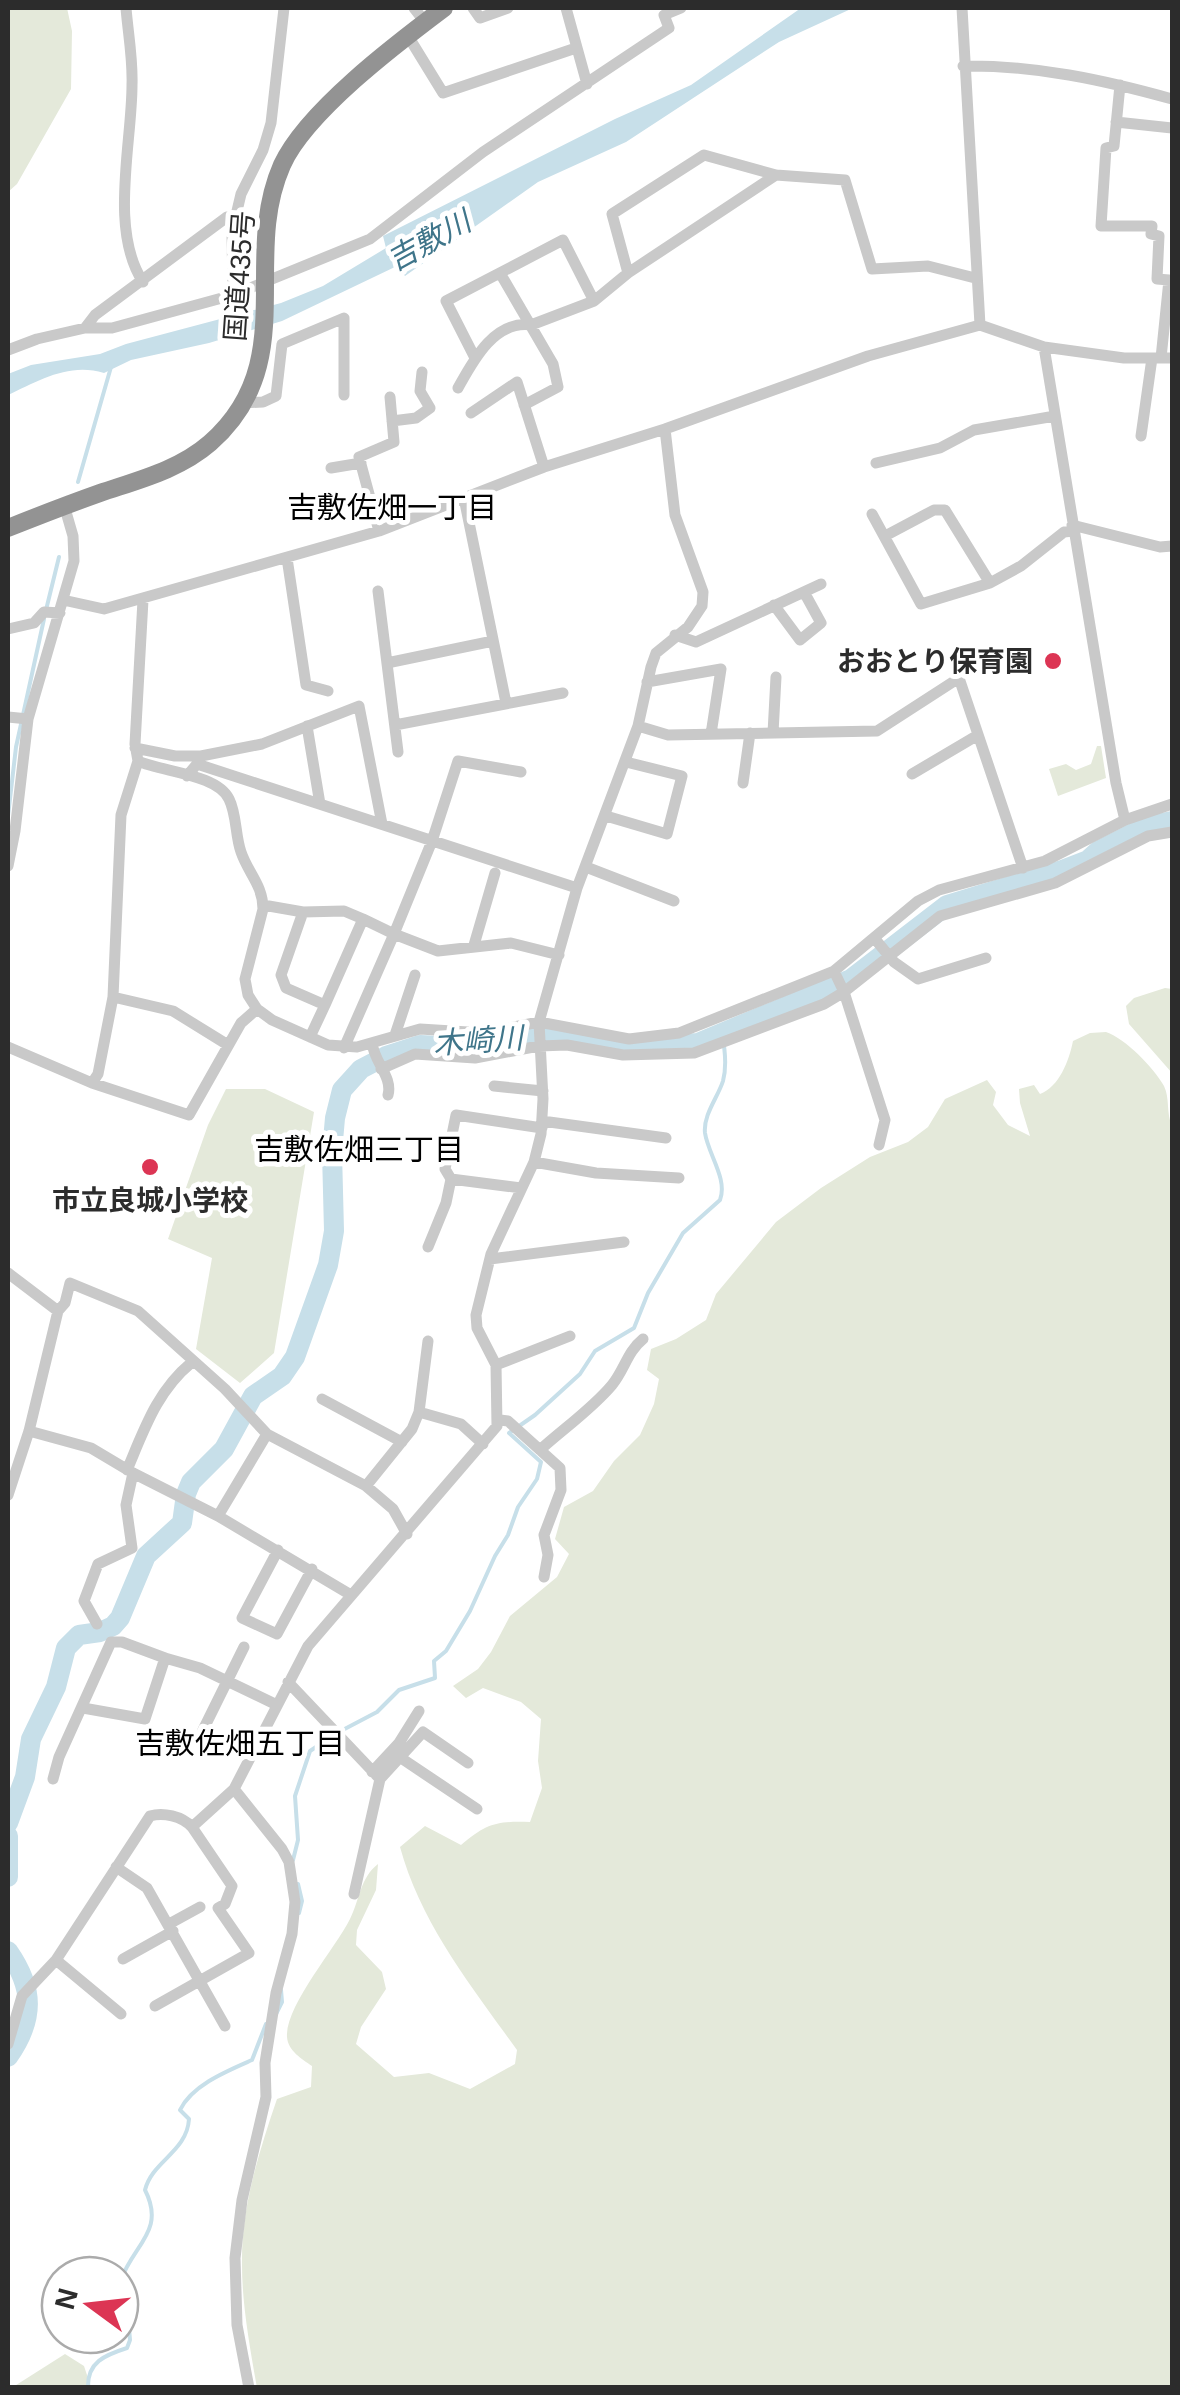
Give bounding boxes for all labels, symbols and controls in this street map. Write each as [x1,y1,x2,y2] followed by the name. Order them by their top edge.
[381,203,479,277] water label: 吉敷川
[219,210,260,342] street label: 国道435号
[287,491,497,524] district label: 吉敷佐畑一丁目
[837,646,1033,677] place label: おおとり保育園
[1042,650,1064,672] marker: おおとり保育園
[432,1021,527,1060] water label: 木崎川
[254,1133,464,1166] district label: 吉敷佐畑三丁目
[139,1156,161,1178] marker: 市立良城小学校
[52,1185,248,1216] place label: 市立良城小学校
[135,1727,345,1760] district label: 吉敷佐畑五丁目
[40,2255,140,2355] north arrow
[49,2285,84,2312] text: N

